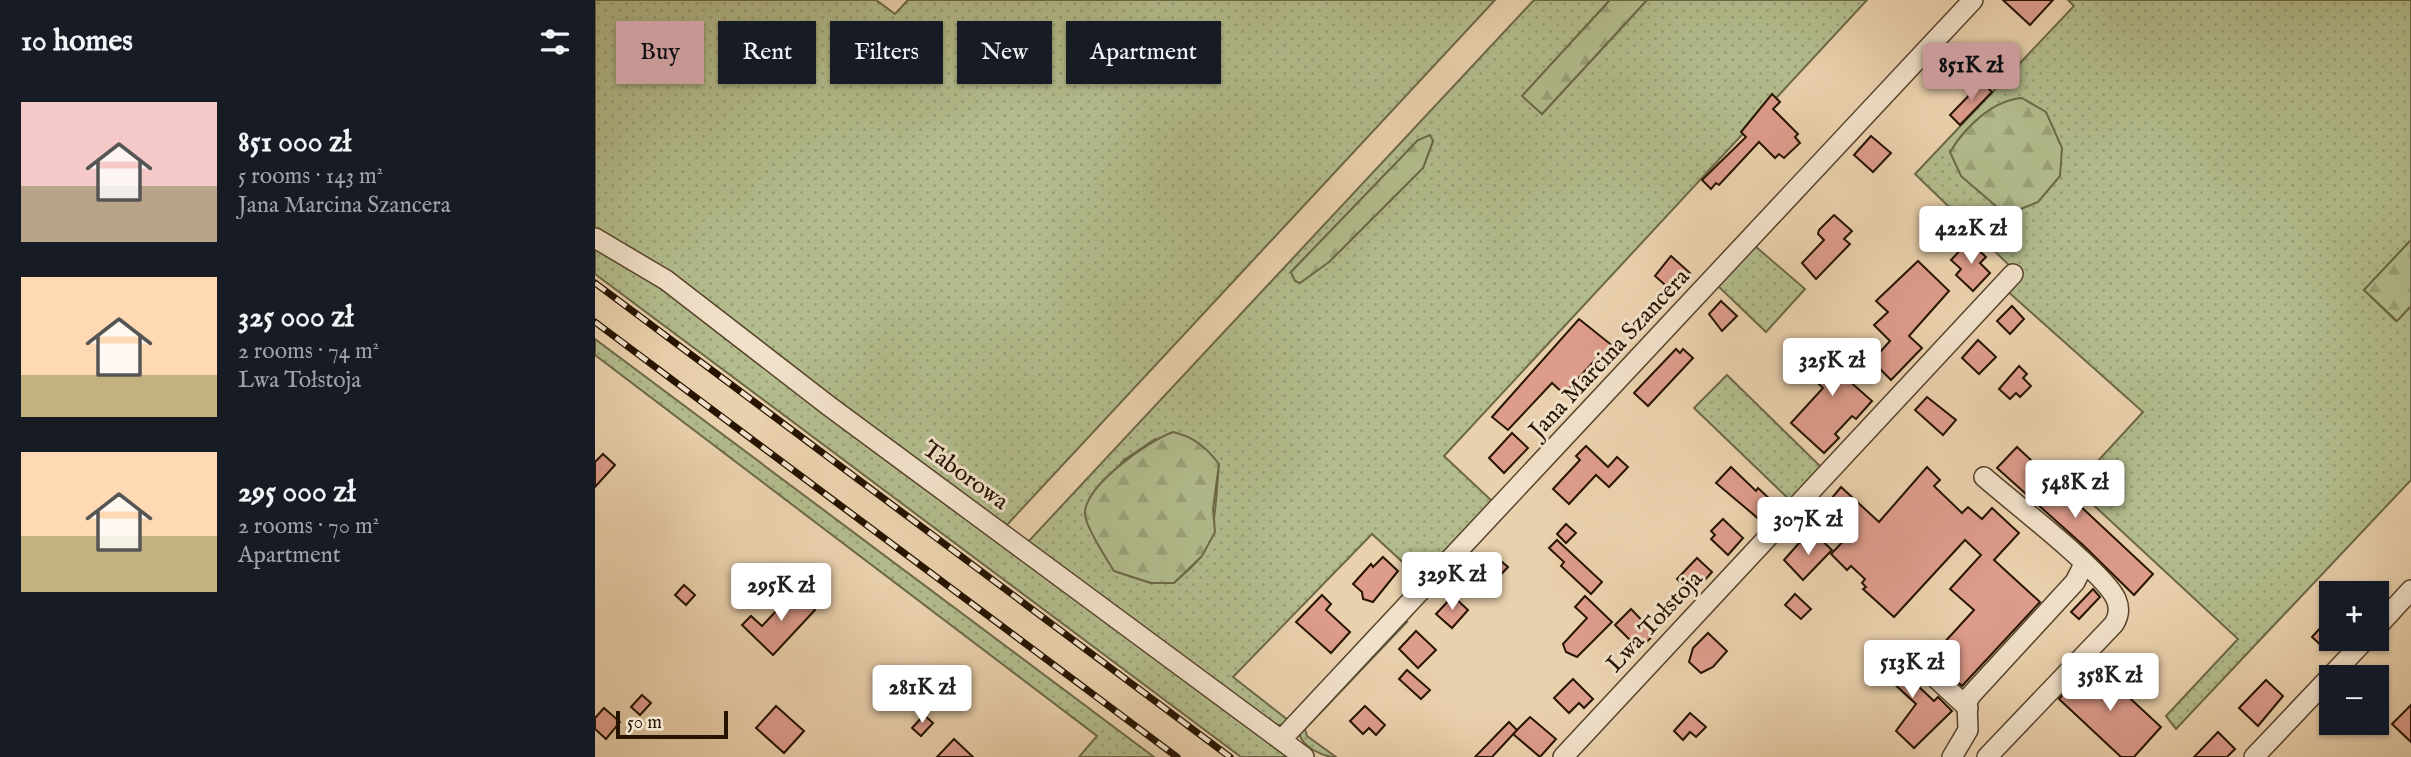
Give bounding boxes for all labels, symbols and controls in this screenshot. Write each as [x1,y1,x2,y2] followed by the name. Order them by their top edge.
[616,21,704,84] chip: Buy
[718,21,816,84] chip: Rent
[830,21,943,84] chip: Filters
[957,21,1052,84] chip: New
[1066,21,1221,84] chip: Apartment
[21,23,133,61] text: 10 homes
[536,23,574,61] icon: filters
[1906,43,2036,103] pin: 851K zł
[1939,51,2003,80] text: 851K zł
[238,124,351,162] text: 851 000 zł
[77,130,161,214] icon: home
[238,162,383,191] text: 5 rooms · 143 m²
[238,191,451,220] text: Jana Marcina Szancera
[1906,206,2036,266] pin: 422K zł
[1935,214,2007,243] text: 422K zł
[1521,262,1697,448] street label: Jana Marcina Szancera
[238,299,353,337] text: 325 000 zł
[77,305,161,389] icon: home
[238,337,379,366] text: 2 rooms · 74 m²
[1767,338,1897,398] pin: 325K zł
[1799,346,1865,375] text: 325K zł
[238,366,361,395] text: Lwa Tołstoja
[916,434,1015,518] street label: Taborowa
[2010,461,2140,520] pin: 548K zł
[2041,468,2109,497] text: 548K zł
[238,474,355,512] text: 295 000 zł
[77,480,161,564] icon: home
[1743,498,1873,557] pin: 307K zł
[1773,505,1843,534] text: 307K zł
[238,512,379,541] text: 2 rooms · 70 m²
[238,541,341,570] text: Apartment
[1387,552,1517,612] pin: 329K zł
[1418,560,1486,589] text: 329K zł
[716,564,846,623] pin: 295K zł
[1600,564,1711,680] street label: Lwa Tołstoja
[747,571,815,600] text: 295K zł
[2319,581,2389,735] map controls
[2319,581,2389,651] button: +
[1847,640,1977,700] pin: 513K zł
[1880,648,1944,677] text: 513K zł
[2045,654,2175,713] pin: 358K zł
[2078,661,2142,690] text: 358K zł
[2319,665,2389,735] button: −
[857,666,987,725] pin: 281K zł
[889,673,955,702] text: 281K zł
[616,708,728,740] scale bar
[627,711,662,735] text: 50 m

